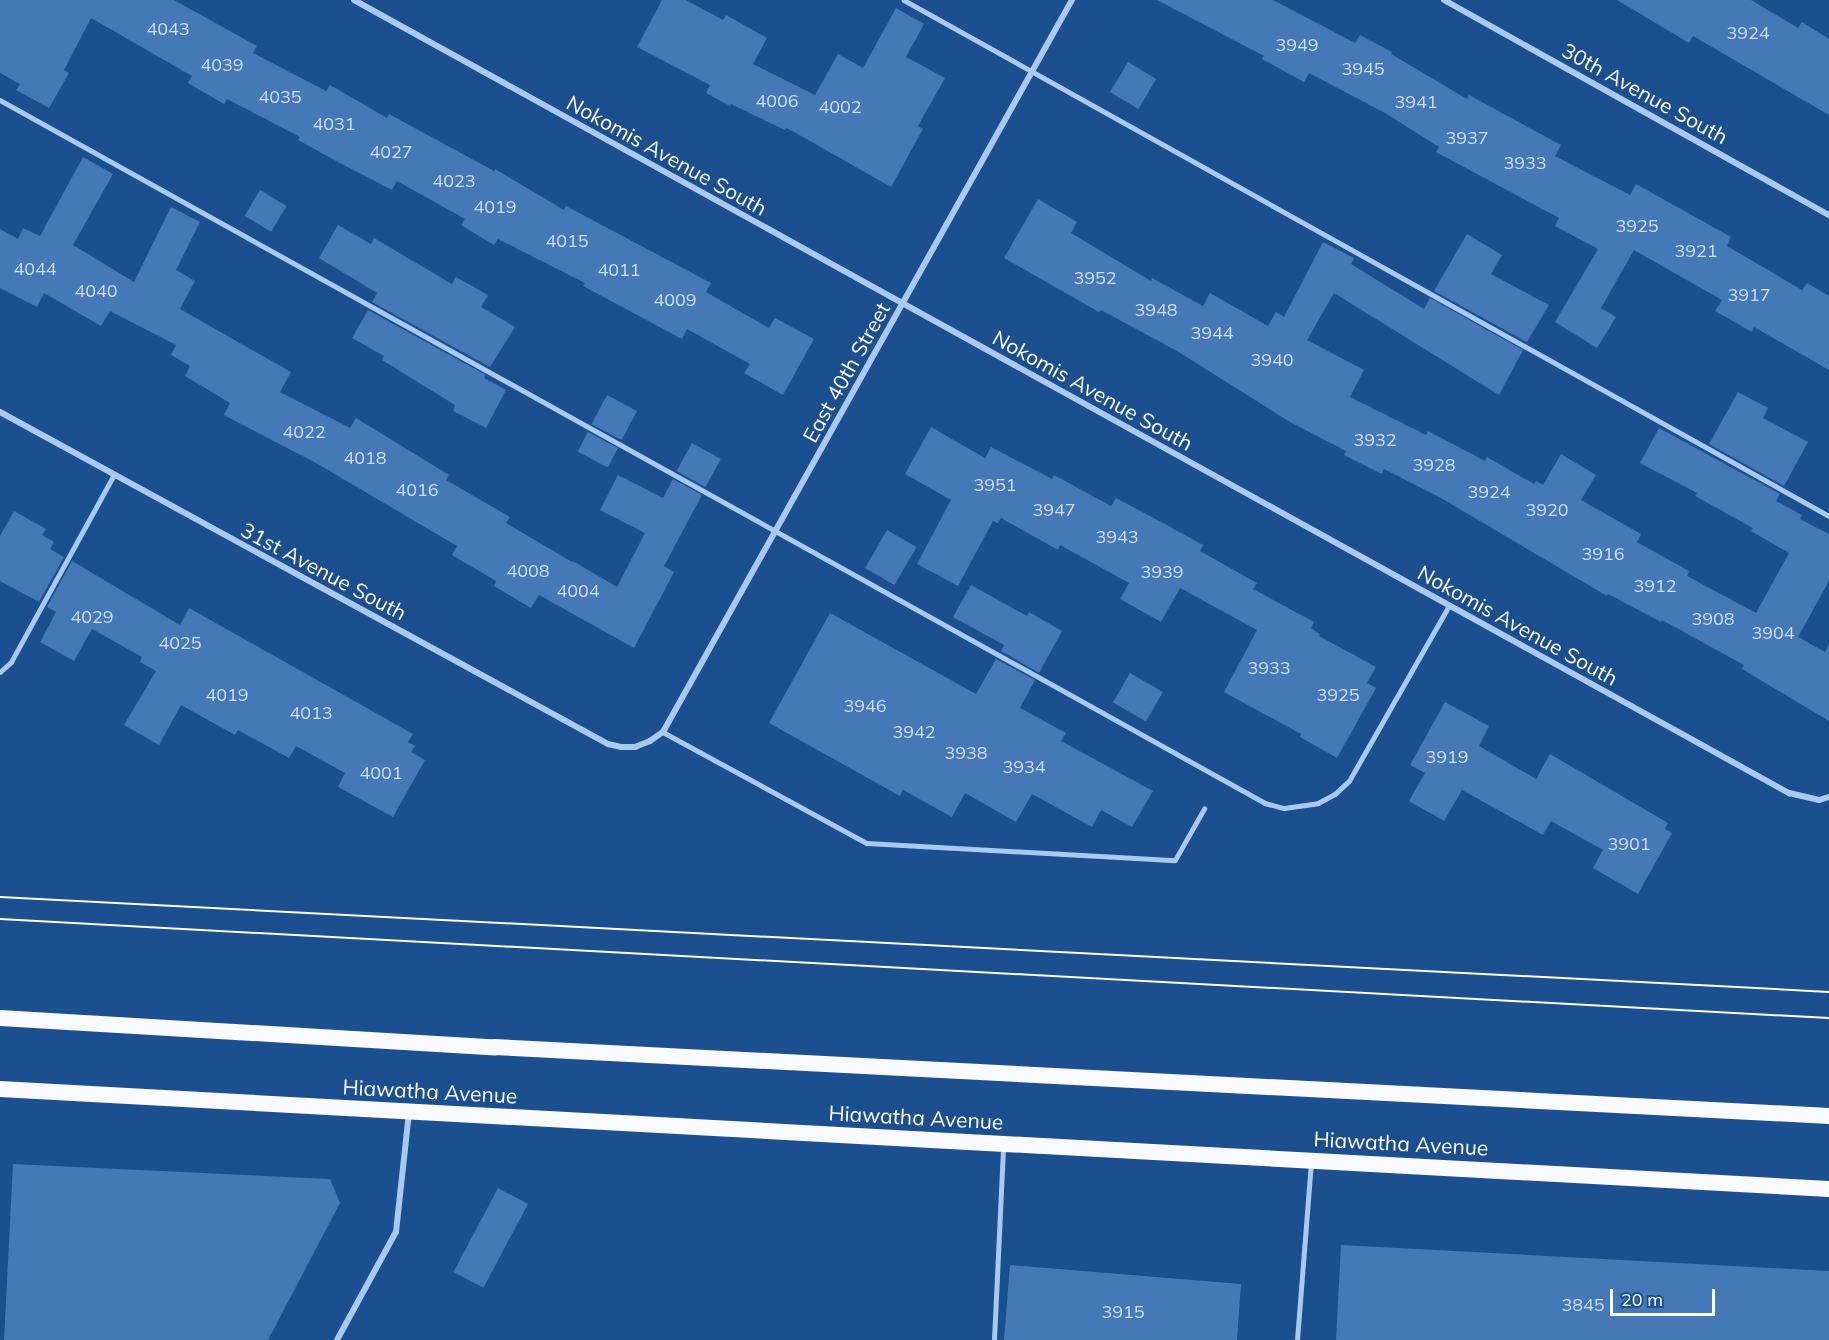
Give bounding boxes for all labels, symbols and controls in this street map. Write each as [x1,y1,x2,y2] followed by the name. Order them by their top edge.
[146,18,190,40] house number: 4043
[1726,22,1770,44] house number: 3924
[1275,34,1319,56] house number: 3949
[1558,37,1732,149] street label: 30th Avenue South
[200,54,244,76] house number: 4039
[1341,58,1385,80] house number: 3945
[258,86,302,108] house number: 4035
[562,89,772,221] street label: Nokomis Avenue South
[755,90,799,112] house number: 4006
[1394,91,1438,113] house number: 3941
[818,96,862,118] house number: 4002
[312,113,356,135] house number: 4031
[1445,127,1489,149] house number: 3937
[369,141,413,163] house number: 4027
[1503,152,1547,174] house number: 3933
[432,170,476,192] house number: 4023
[473,196,517,218] house number: 4019
[1615,215,1659,237] house number: 3925
[545,230,589,252] house number: 4015
[1674,240,1718,262] house number: 3921
[13,258,57,280] house number: 4044
[597,259,641,281] house number: 4011
[1073,267,1117,289] house number: 3952
[74,280,118,302] house number: 4040
[1727,284,1771,306] house number: 3917
[653,289,697,311] house number: 4009
[797,298,895,446] street label: East 40th Street
[1134,299,1178,321] house number: 3948
[1190,322,1234,344] house number: 3944
[988,324,1198,456] street label: Nokomis Avenue South
[1250,349,1294,371] house number: 3940
[282,421,326,443] house number: 4022
[1353,429,1397,451] house number: 3932
[343,447,387,469] house number: 4018
[1412,454,1456,476] house number: 3928
[973,474,1017,496] house number: 3951
[395,479,439,501] house number: 4016
[1467,481,1511,503] house number: 3924
[1032,499,1076,521] house number: 3947
[1525,499,1569,521] house number: 3920
[237,517,411,625] street label: 31st Avenue South
[1095,526,1139,548] house number: 3943
[1581,543,1625,565] house number: 3916
[1413,559,1623,691] street label: Nokomis Avenue South
[506,560,550,582] house number: 4008
[1140,561,1184,583] house number: 3939
[1633,575,1677,597] house number: 3912
[556,580,600,602] house number: 4004
[70,606,114,628] house number: 4029
[1691,608,1735,630] house number: 3908
[1751,622,1795,644] house number: 3904
[158,632,202,654] house number: 4025
[1247,657,1291,679] house number: 3933
[205,684,249,706] house number: 4019
[1316,684,1360,706] house number: 3925
[843,695,887,717] house number: 3946
[289,702,333,724] house number: 4013
[892,721,936,743] house number: 3942
[944,742,988,764] house number: 3938
[1425,746,1469,768] house number: 3919
[1002,756,1046,778] house number: 3934
[359,762,403,784] house number: 4001
[1607,833,1651,855] house number: 3901
[342,1074,518,1108] street label: Hiawatha Avenue
[828,1100,1004,1134] street label: Hiawatha Avenue
[1313,1126,1489,1160] street label: Hiawatha Avenue
[1613,1277,1718,1315] scale bar
[1621,1288,1663,1311] text: 20 m
[1561,1294,1605,1316] house number: 3845
[1101,1301,1145,1323] house number: 3915

